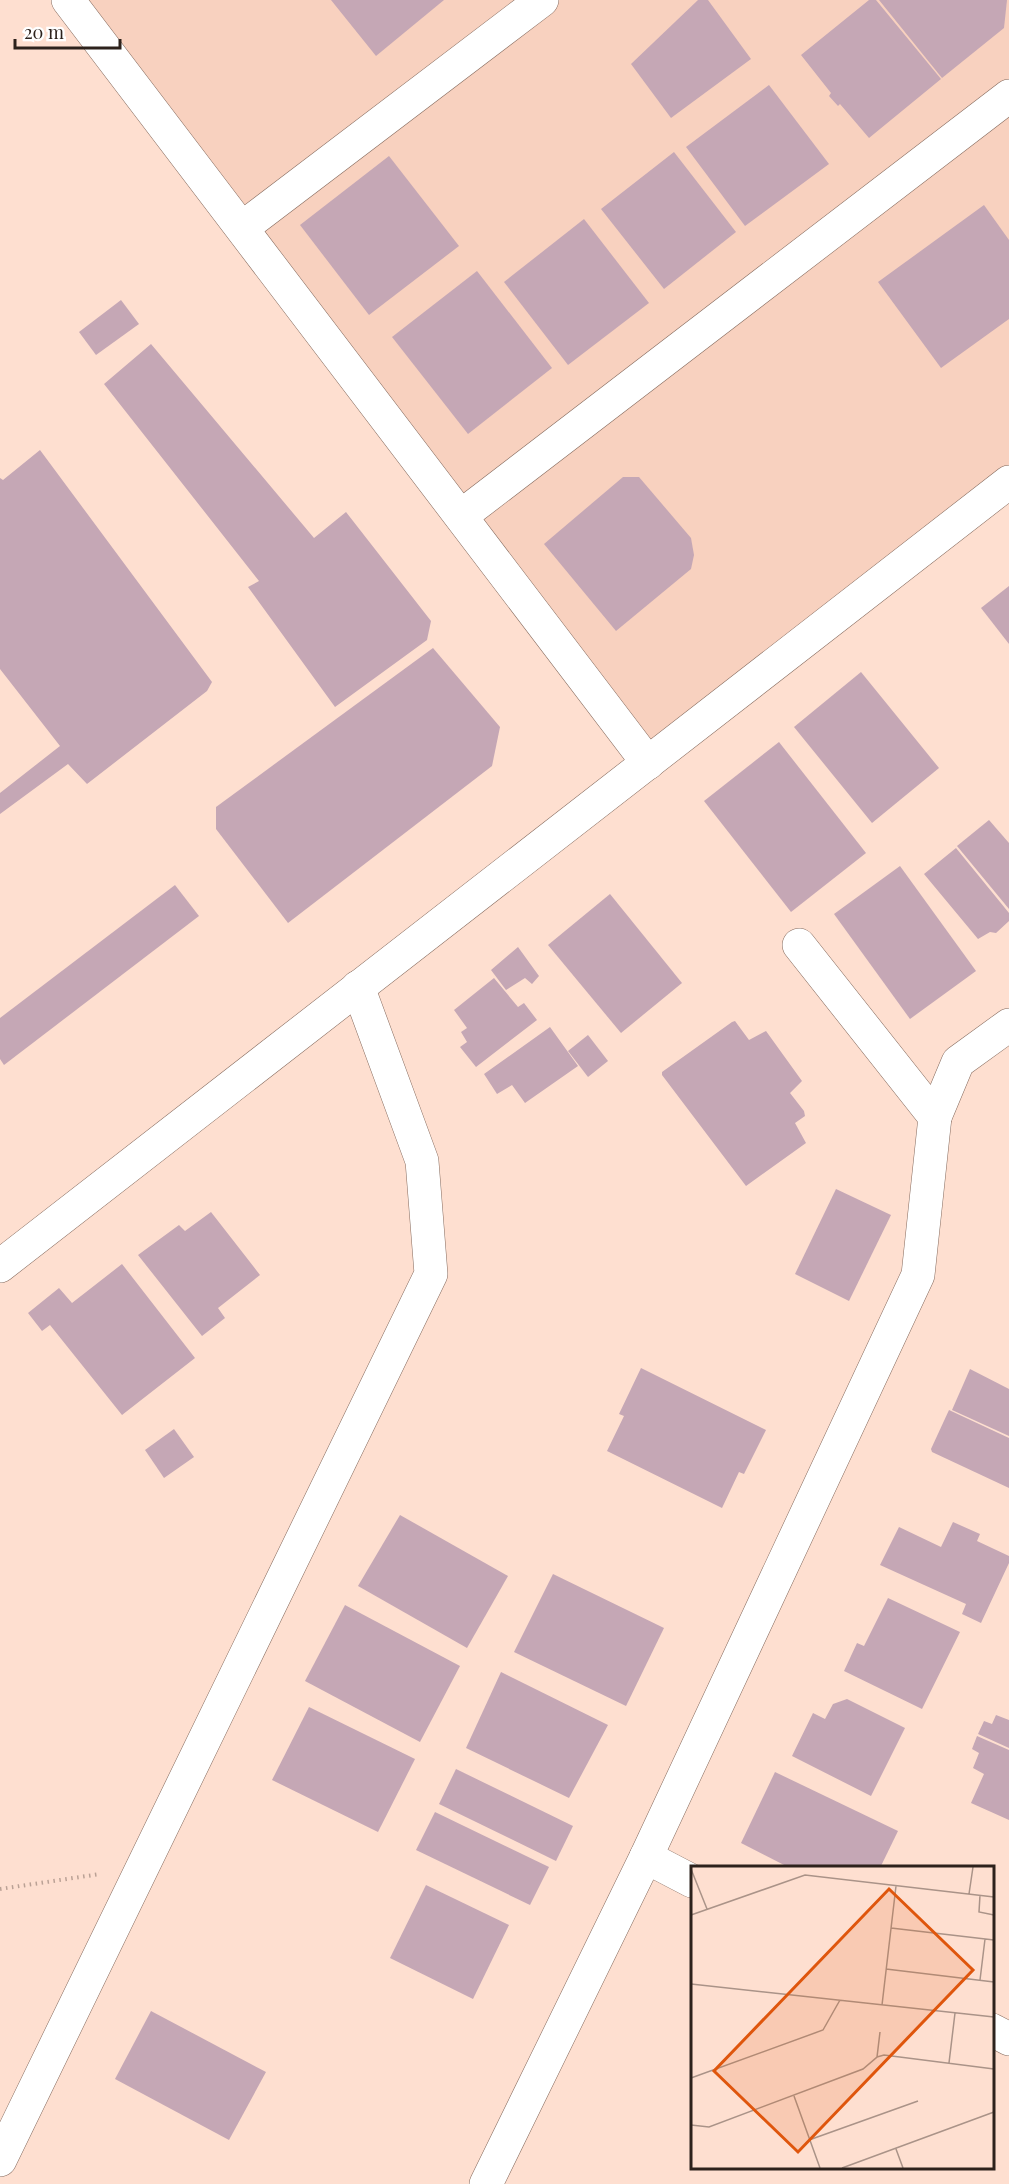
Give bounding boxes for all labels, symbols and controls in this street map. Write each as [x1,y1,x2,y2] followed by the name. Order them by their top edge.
[15,12,120,50] scale bar
[24,20,64,44] text: 20 m
[691,1866,994,2169] inset map

